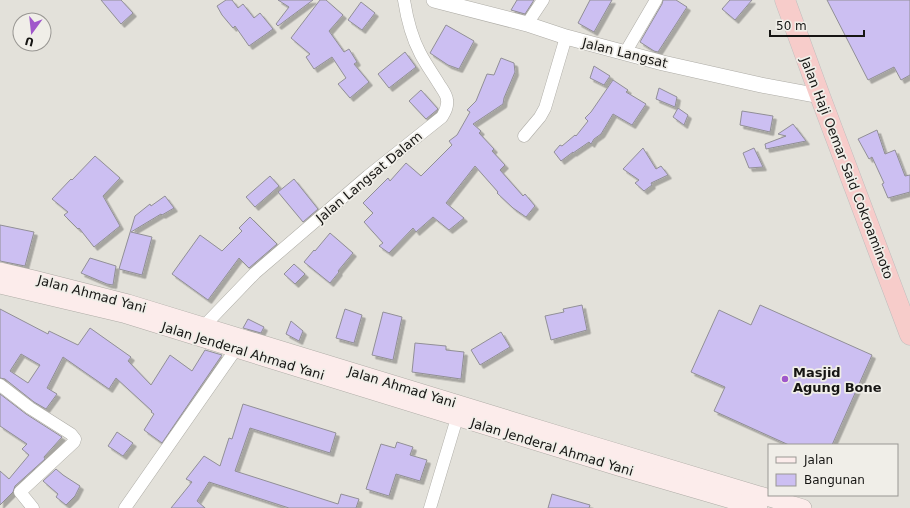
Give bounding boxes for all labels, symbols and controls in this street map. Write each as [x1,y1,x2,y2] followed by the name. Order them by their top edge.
[12,12,52,52] north arrow
[770,12,864,38] scale bar
[776,19,807,33] text: 50 m
[24,34,36,49] text: U
[580,35,669,71] street label: Jalan Langsat
[797,54,896,281] street label: Jalan Haji Oemar Said Cokroaminoto
[312,128,425,226] street label: Jalan Langsat Dalam
[35,272,148,316] street label: Jalan Ahmad Yani
[159,319,326,383] street label: Jalan Jenderal Ahmad Yani
[345,363,458,411] street label: Jalan Ahmad Yani
[793,365,882,395] place label: Masjid Agung Bone
[780,374,790,384] marker: Masjid Agung Bone
[468,415,635,479] street label: Jalan Jenderal Ahmad Yani
[768,444,898,496] legend
[803,453,833,467] text: Jalan
[804,473,865,487] text: Bangunan

